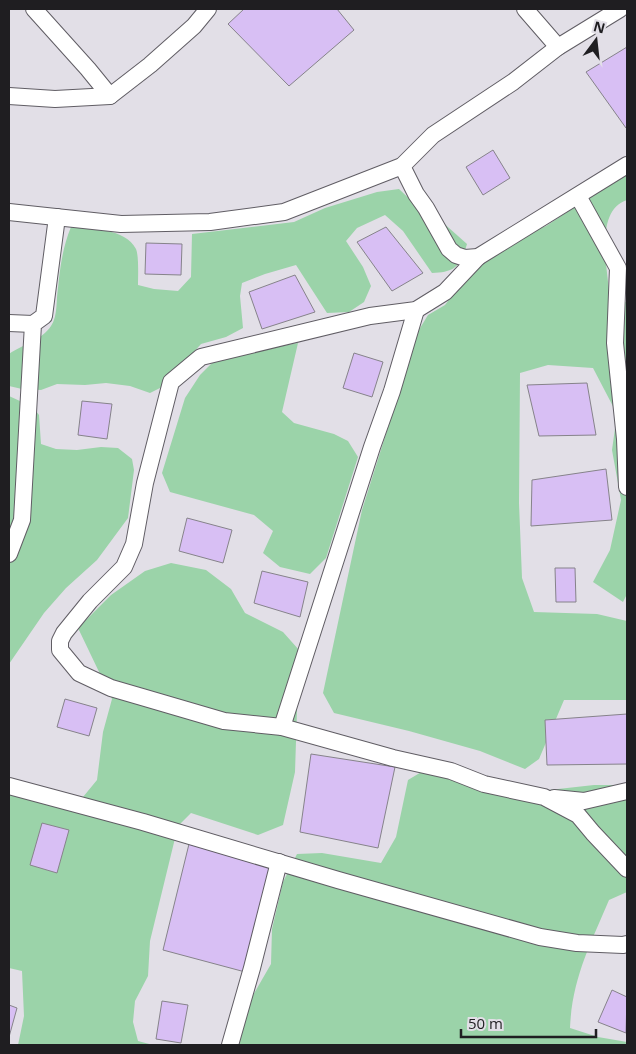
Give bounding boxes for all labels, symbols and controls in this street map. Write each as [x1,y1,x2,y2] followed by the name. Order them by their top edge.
[571,15,621,65] north arrow
[592,16,607,38] text: N
[461,1006,596,1038] scale bar
[468,1013,503,1033] text: 50 m

